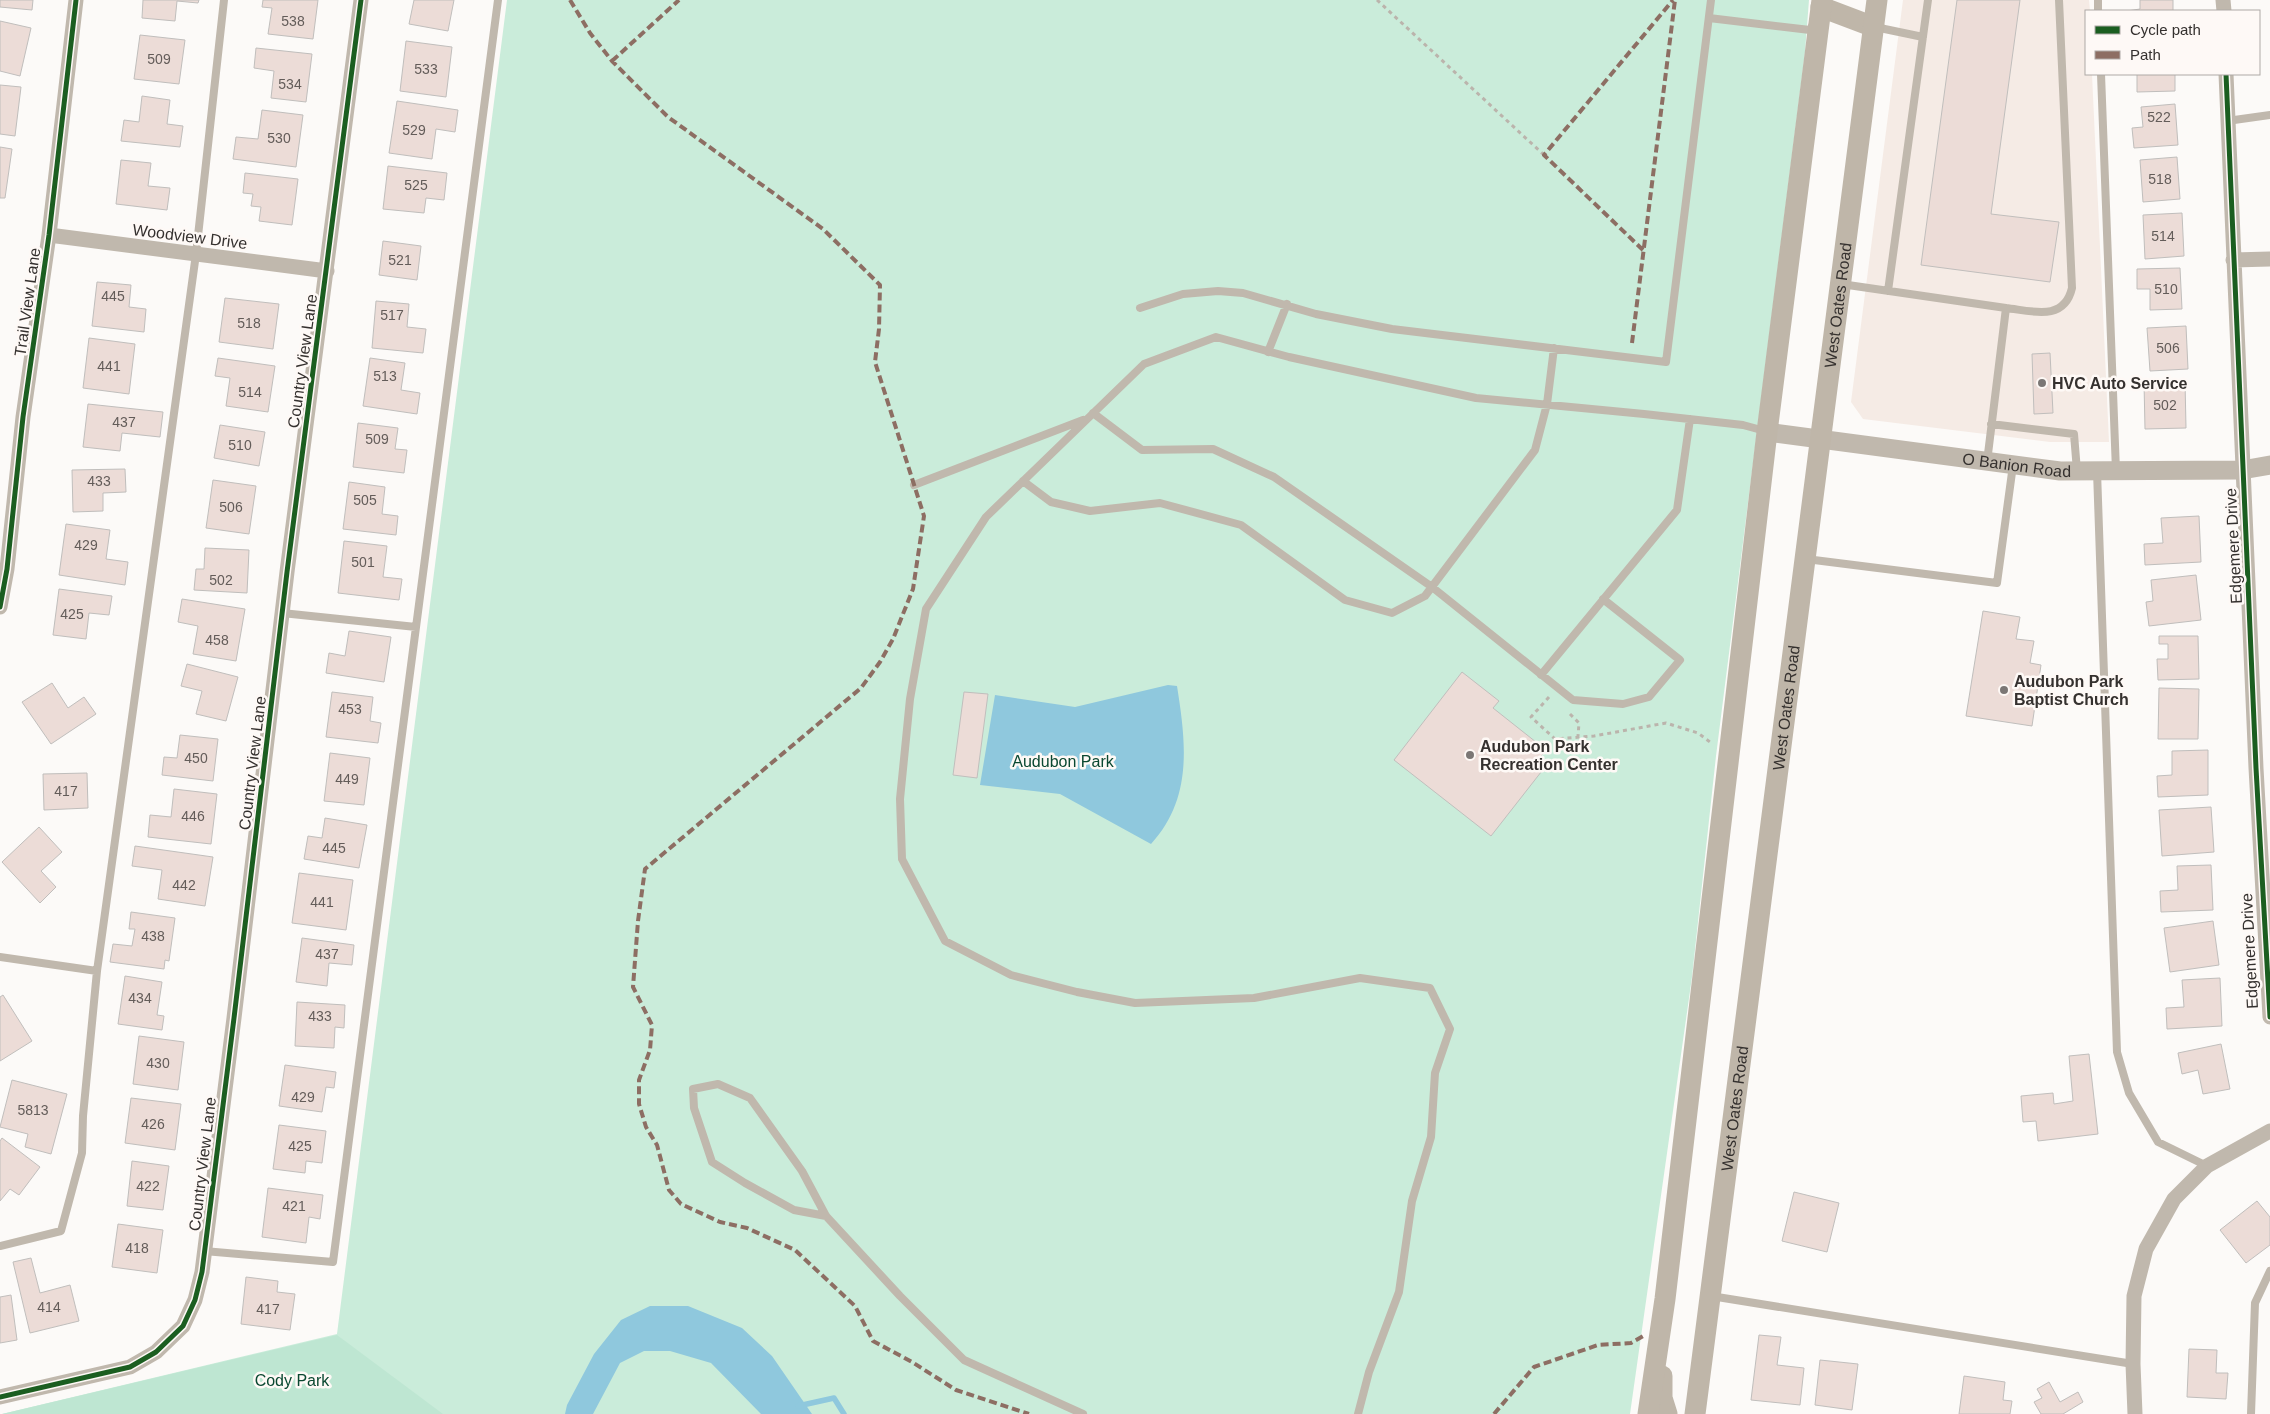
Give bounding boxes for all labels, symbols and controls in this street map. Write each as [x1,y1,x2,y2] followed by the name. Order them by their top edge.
[2085,10,2260,75] legend
[281,13,305,29] house number: 538
[2130,21,2201,38] text: Cycle path
[2130,46,2161,63] text: Path
[147,51,171,67] house number: 509
[414,61,438,77] house number: 533
[278,76,302,92] house number: 534
[2147,109,2171,125] house number: 522
[402,122,426,138] house number: 529
[267,130,291,146] house number: 530
[2148,171,2172,187] house number: 518
[404,177,428,193] house number: 525
[132,221,248,252] street label: Woodview Drive
[2151,228,2175,244] house number: 514
[1822,242,1855,369] street label: West Oates Road
[11,247,44,357] street label: Trail View Lane
[388,252,412,268] house number: 521
[2154,281,2178,297] house number: 510
[101,288,125,304] house number: 445
[285,293,320,429] street label: Country View Lane
[380,307,404,323] house number: 517
[237,315,261,331] house number: 518
[2156,340,2180,356] house number: 506
[97,358,121,374] house number: 441
[373,368,397,384] house number: 513
[2052,375,2188,392] place label: HVC Auto Service
[2036,377,2048,389] marker: HVC Auto Service
[238,384,262,400] house number: 514
[2153,397,2177,413] house number: 502
[112,414,136,430] house number: 437
[365,431,389,447] house number: 509
[228,437,252,453] house number: 510
[1961,450,2071,480] street label: O Banion Road
[87,473,111,489] house number: 433
[2222,488,2245,604] street label: Edgemere Drive
[353,492,377,508] house number: 505
[219,499,243,515] house number: 506
[74,537,98,553] house number: 429
[351,554,375,570] house number: 501
[209,572,233,588] house number: 502
[60,606,84,622] house number: 425
[205,632,229,648] house number: 458
[1770,644,1803,771] street label: West Oates Road
[2014,673,2129,708] place label: Audubon Park Baptist Church
[1998,684,2010,696] marker: Audubon Park Baptist Church
[236,695,269,831] street label: Country View Lane
[338,701,362,717] house number: 453
[1480,738,1618,773] place label: Audubon Park Recreation Center
[1464,749,1476,761] marker: Audubon Park Recreation Center
[184,750,208,766] house number: 450
[1012,753,1115,770] park label: Audubon Park
[335,771,359,787] house number: 449
[54,783,78,799] house number: 417
[181,808,205,824] house number: 446
[322,840,346,856] house number: 445
[172,877,196,893] house number: 442
[2238,893,2261,1009] street label: Edgemere Drive
[310,894,334,910] house number: 441
[141,928,165,944] house number: 438
[315,946,339,962] house number: 437
[128,990,152,1006] house number: 434
[308,1008,332,1024] house number: 433
[1718,1045,1751,1172] street label: West Oates Road
[146,1055,170,1071] house number: 430
[291,1089,315,1105] house number: 429
[186,1096,219,1232] street label: Country View Lane
[17,1102,49,1118] house number: 5813
[141,1116,165,1132] house number: 426
[288,1138,312,1154] house number: 425
[136,1178,160,1194] house number: 422
[282,1198,306,1214] house number: 421
[125,1240,149,1256] house number: 418
[37,1299,61,1315] house number: 414
[256,1301,280,1317] house number: 417
[255,1372,330,1389] park label: Cody Park

